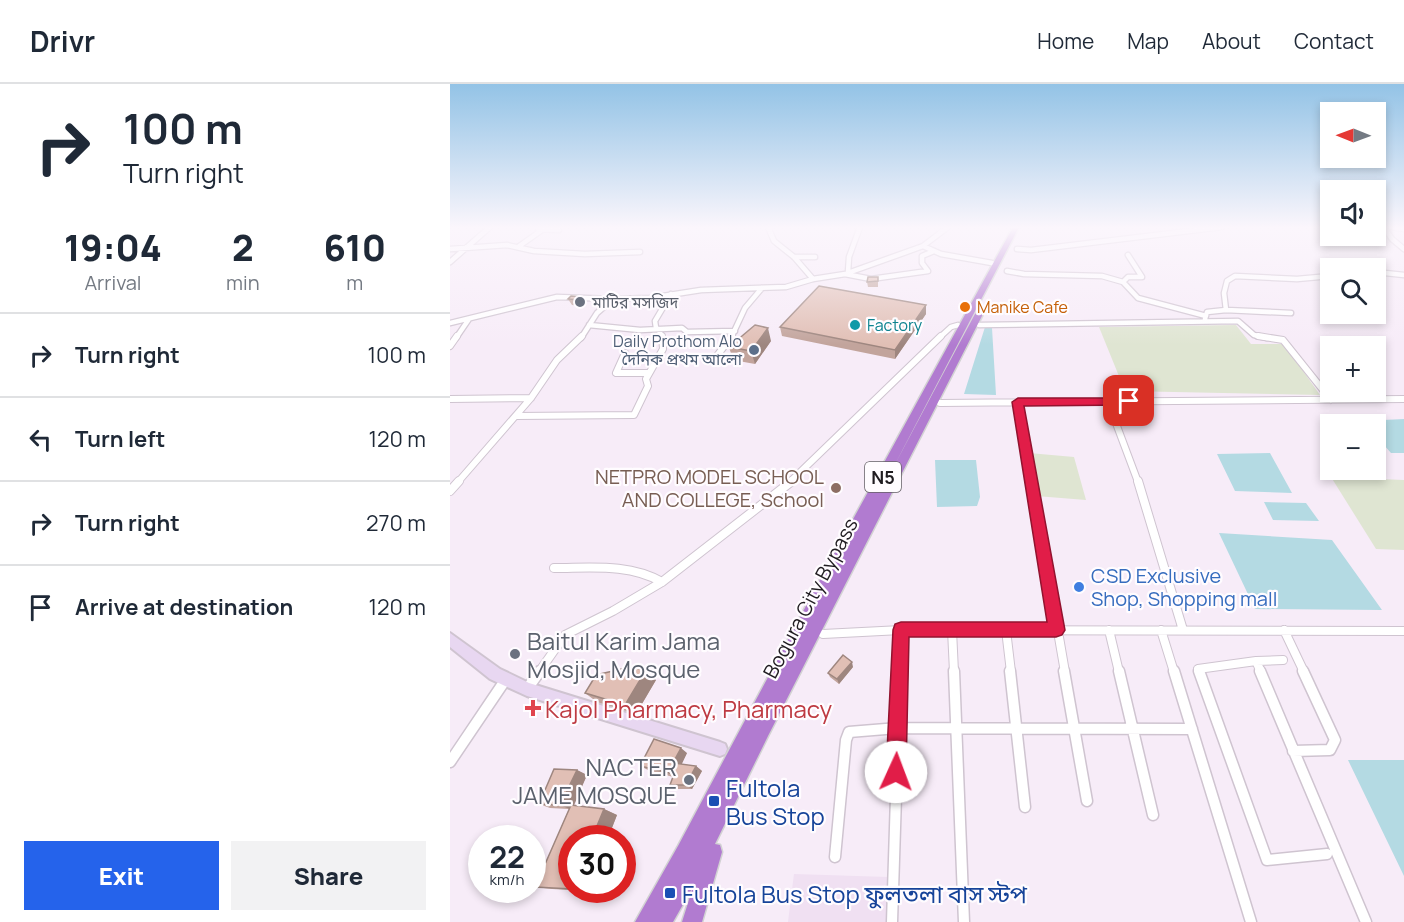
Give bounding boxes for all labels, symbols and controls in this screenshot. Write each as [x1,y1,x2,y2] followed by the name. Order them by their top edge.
[30,22,95,60] text: Drivr
[1037,27,1094,55] text: Home
[1127,27,1169,55] text: Map
[1202,27,1261,55] text: About
[1294,27,1374,55] text: Contact
[123,99,243,157] text: 100 m
[1320,102,1386,168] north arrow
[1320,102,1386,480] map controls
[24,108,102,186] icon: right
[123,154,244,191] text: Turn right
[1320,180,1386,246] button: sound
[64,223,162,272] text: 19:04
[232,223,254,272] text: 2
[324,223,386,272] text: 610
[1320,258,1386,324] button: search
[84,269,142,296] text: Arrival
[226,269,260,296] text: min
[346,269,363,296] text: m
[591,291,680,313] place label: মাটির মসজিদ
[573,295,587,309] marker: মাটির মসজিদ
[977,296,1068,318] place label: Manike Cafe
[958,300,972,314] marker: Manike Cafe
[867,314,923,336] place label: Factory
[848,318,862,332] marker: Factory
[613,330,743,370] place label: Daily Prothom Alo দৈনিক প্রথম আলো
[1320,336,1386,402] button: +
[24,339,57,372] icon: right
[75,340,180,370] text: Turn right
[368,340,426,370] text: 100 m
[747,343,761,357] marker: Daily Prothom Alo দৈনিক প্রথম আলো
[1103,375,1154,426] pin
[1112,384,1145,417] icon: arrive
[1320,414,1386,480] button: −
[24,423,57,456] icon: left
[75,424,165,454] text: Turn left
[368,424,426,454] text: 120 m
[865,462,901,492] road number: N5
[595,463,824,513] place label: NETPRO MODEL SCHOOL AND COLLEGE, School
[829,481,843,495] marker: NETPRO MODEL SCHOOL AND COLLEGE, School
[24,507,57,540] icon: right
[75,508,180,538] text: Turn right
[366,508,426,538] text: 270 m
[756,513,864,683] street label: Bogura City Bypass
[1091,562,1277,612] place label: CSD Exclusive Shop, Shopping mall
[1072,580,1086,594] marker: CSD Exclusive Shop, Shopping mall
[24,591,57,624] icon: arrive
[75,592,293,622] text: Arrive at destination
[368,592,426,622] text: 120 m
[527,624,720,685] place label: Baitul Karim Jama Mosjid, Mosque
[508,647,522,661] marker: Baitul Karim Jama Mosjid, Mosque
[545,692,833,725] place label: Kajol Pharmacy, Pharmacy
[526,701,540,715] marker: Kajol Pharmacy, Pharmacy
[864,740,928,804] position arrow
[512,750,677,811] place label: NACTER JAME MOSQUE
[726,771,825,832] place label: Fultola Bus Stop
[682,773,696,787] marker: NACTER JAME MOSQUE
[707,794,721,808] marker: Fultola Bus Stop
[558,825,636,903] speed limit sign: 30
[489,836,525,877] text: 22
[24,841,219,910] button: Exit
[231,841,426,910] button: Share
[490,869,524,890] text: km/h
[682,877,1028,910] place label: Fultola Bus Stop ফুলতলা বাস স্টপ
[663,886,677,900] marker: Fultola Bus Stop ফুলতলা বাস স্টপ

